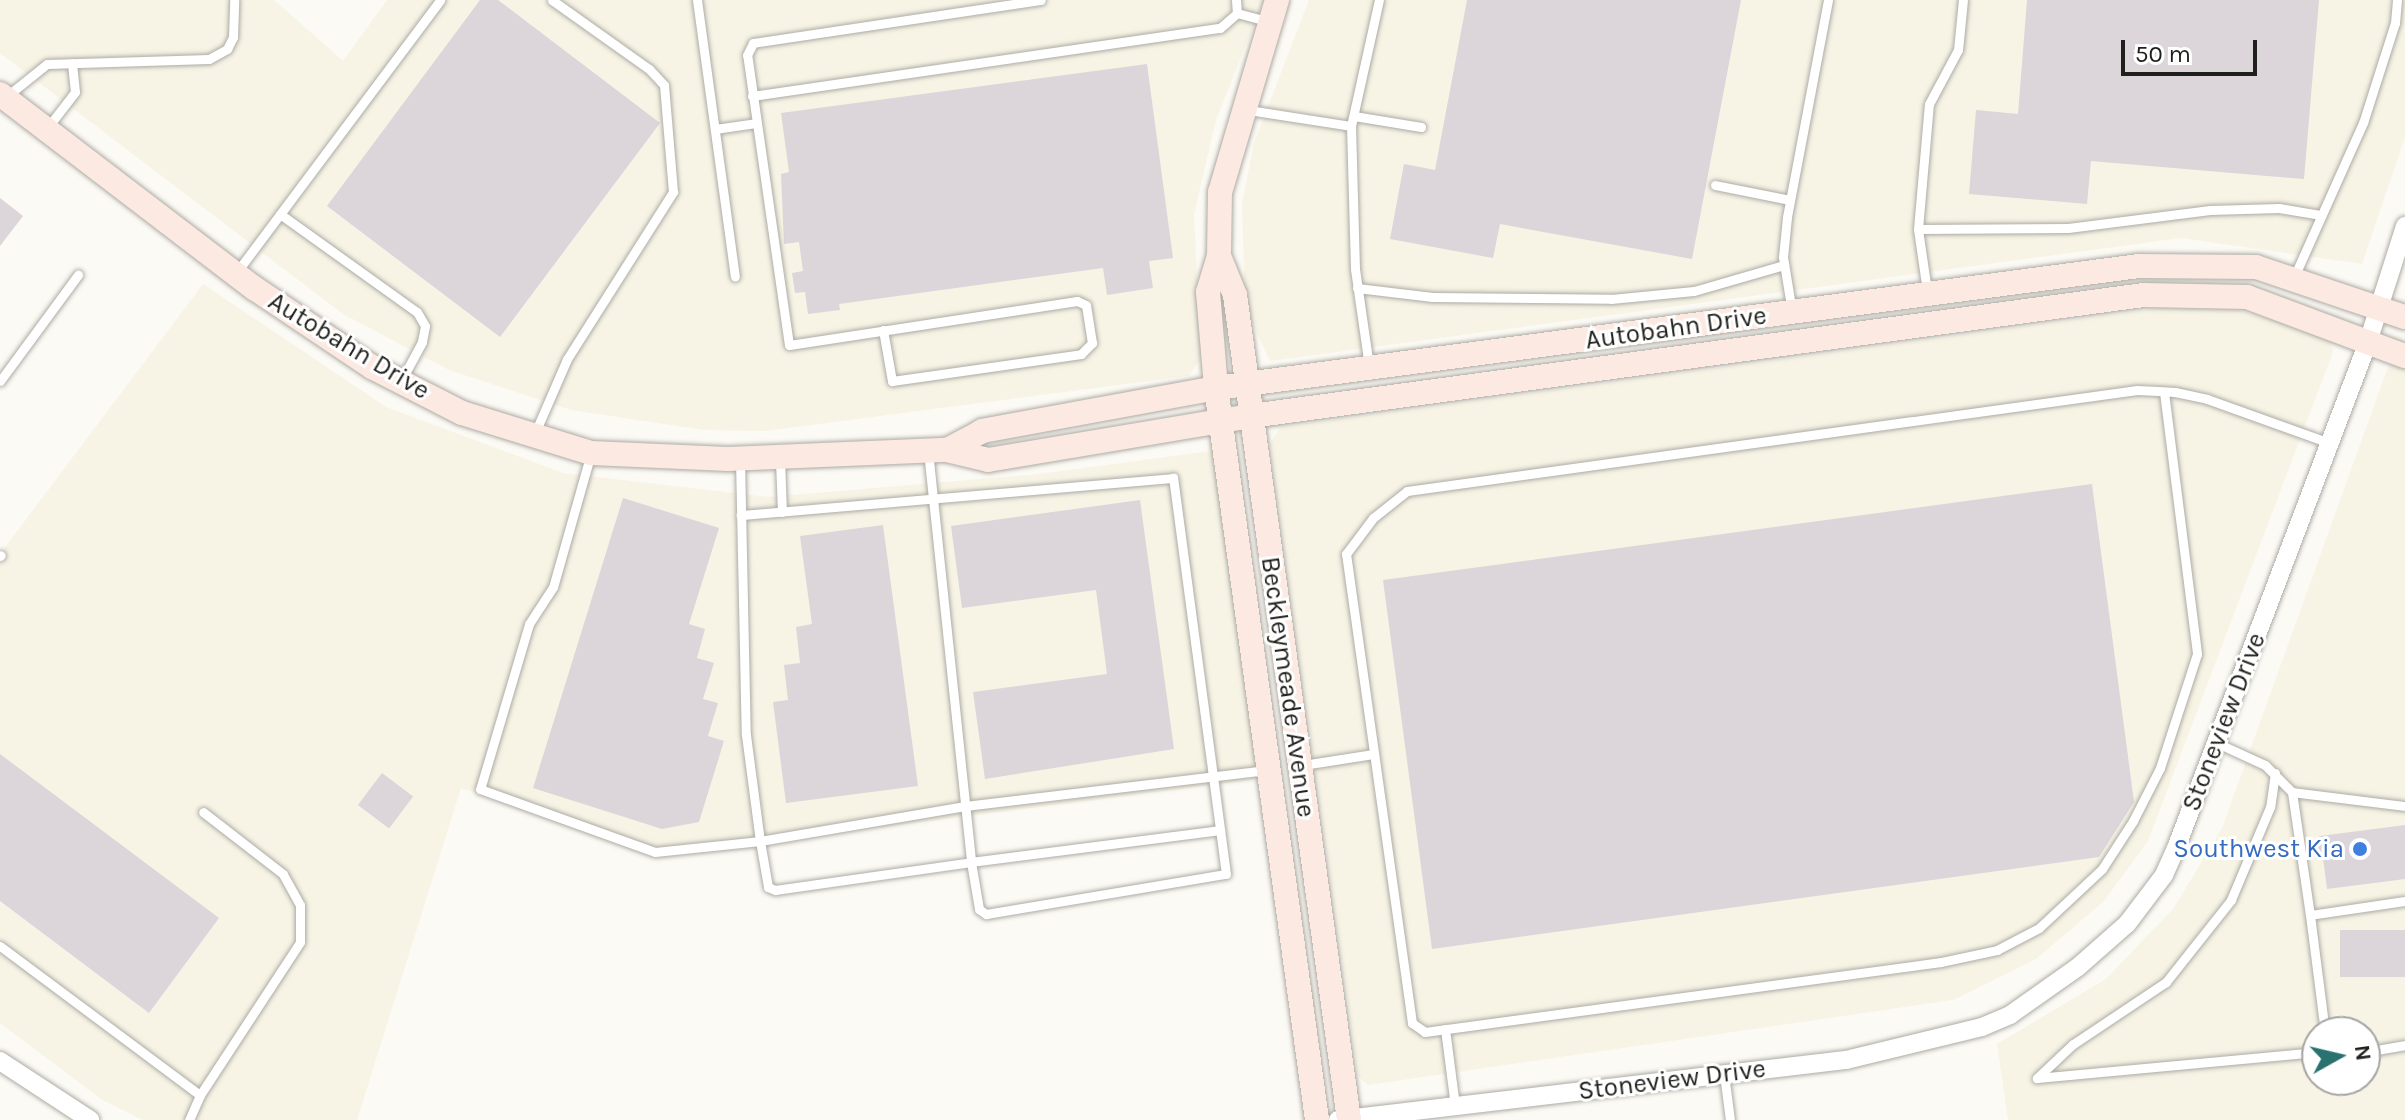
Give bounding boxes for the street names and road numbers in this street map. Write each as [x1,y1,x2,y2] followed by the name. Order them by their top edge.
[263,286,435,406] street label: Autobahn Drive
[1583,300,1769,356] street label: Autobahn Drive
[1254,555,1322,819] street label: Beckleymeade Avenue
[2176,628,2272,816] street label: Stoneview Drive
[1576,1053,1768,1107] street label: Stoneview Drive

